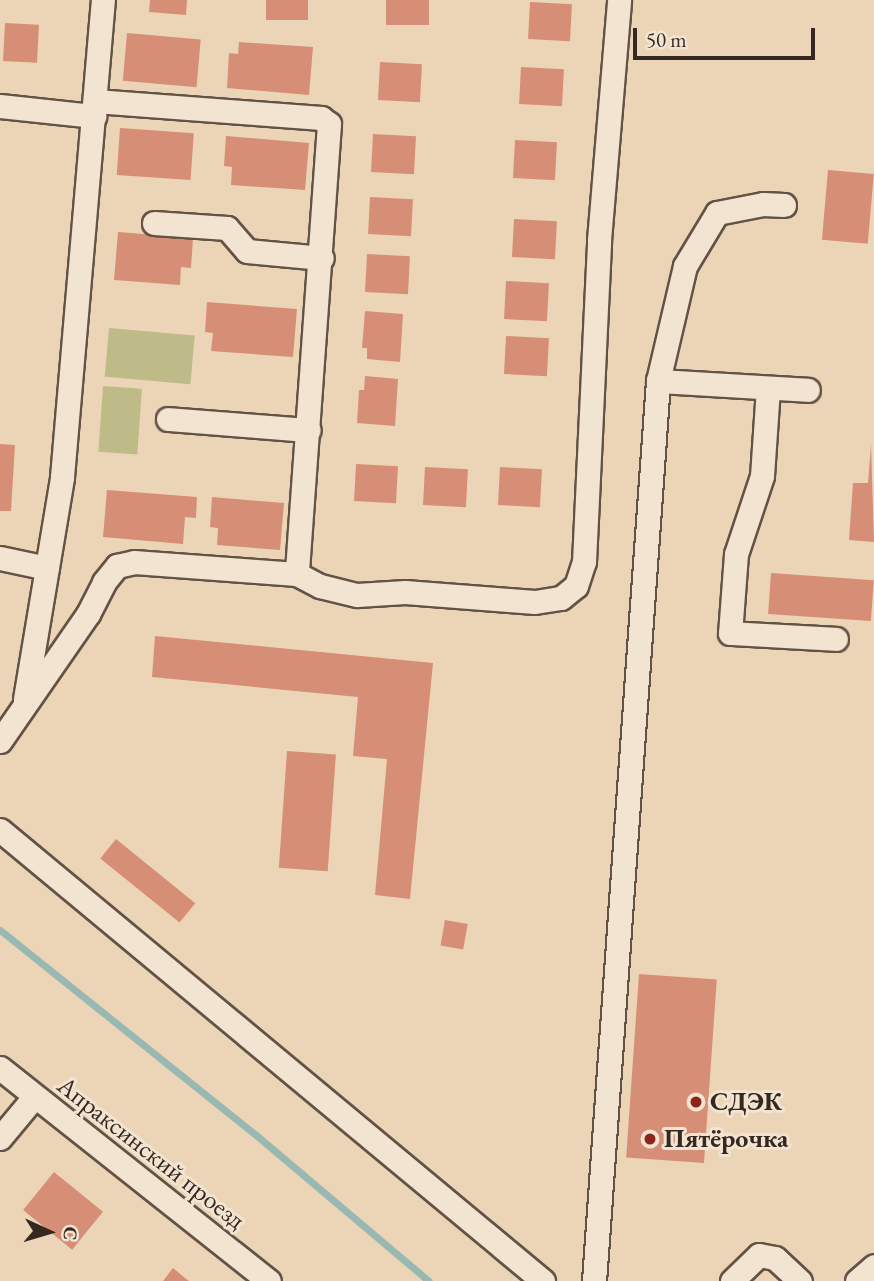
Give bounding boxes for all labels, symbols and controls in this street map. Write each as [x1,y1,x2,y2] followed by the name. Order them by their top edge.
[636,14,818,58] scale bar
[646,26,687,53] text: 50 m
[51,1070,251,1236] street label: Апраксинский проезд
[710,1086,782,1118] place label: СДЭК
[688,1094,704,1110] marker: СДЭК
[664,1123,788,1155] place label: Пятёрочка
[642,1131,658,1147] marker: Пятёрочка
[14,1197,84,1267] north arrow
[58,1226,83,1241] text: С

